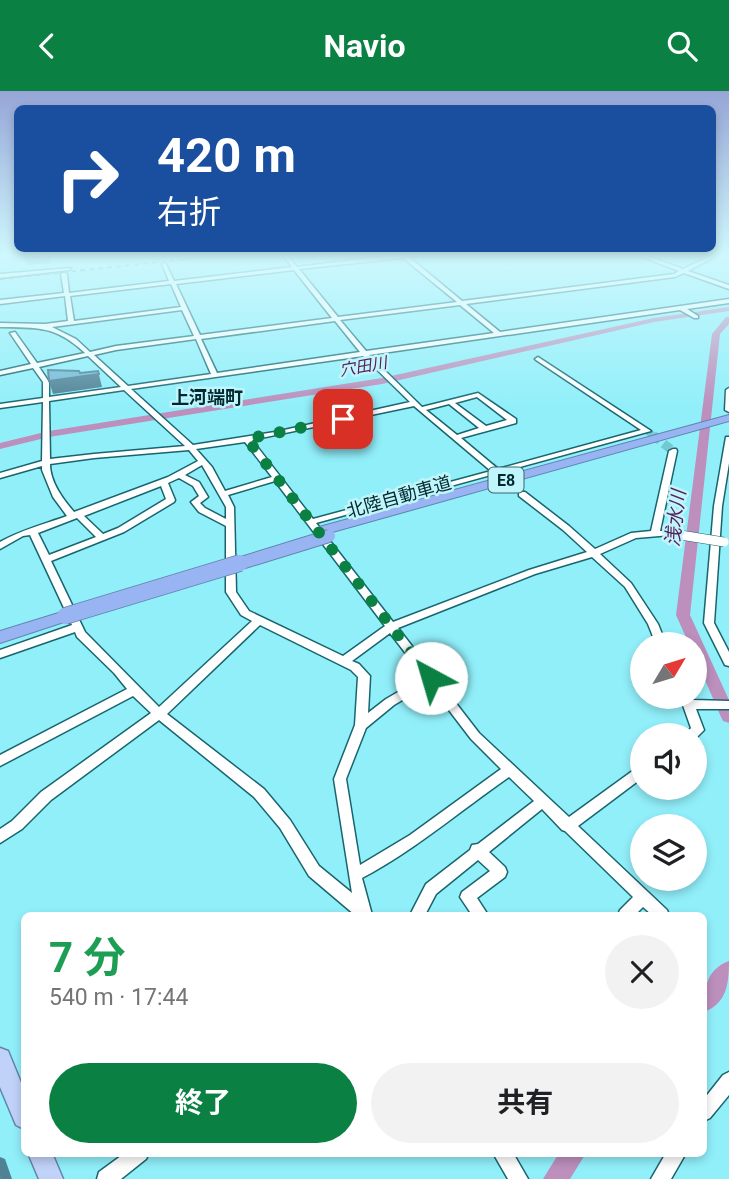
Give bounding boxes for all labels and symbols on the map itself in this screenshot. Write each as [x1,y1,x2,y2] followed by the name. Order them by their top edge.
[338,353,390,380] water label: 穴田川
[171,387,243,408] district label: 上河端町
[313,389,373,449] pin
[489,467,524,493] road number: E8
[344,472,454,521] street label: 北陸自動車道
[661,486,691,548] water label: 浅水川
[630,632,707,709] north arrow
[394,641,468,715] position arrow

